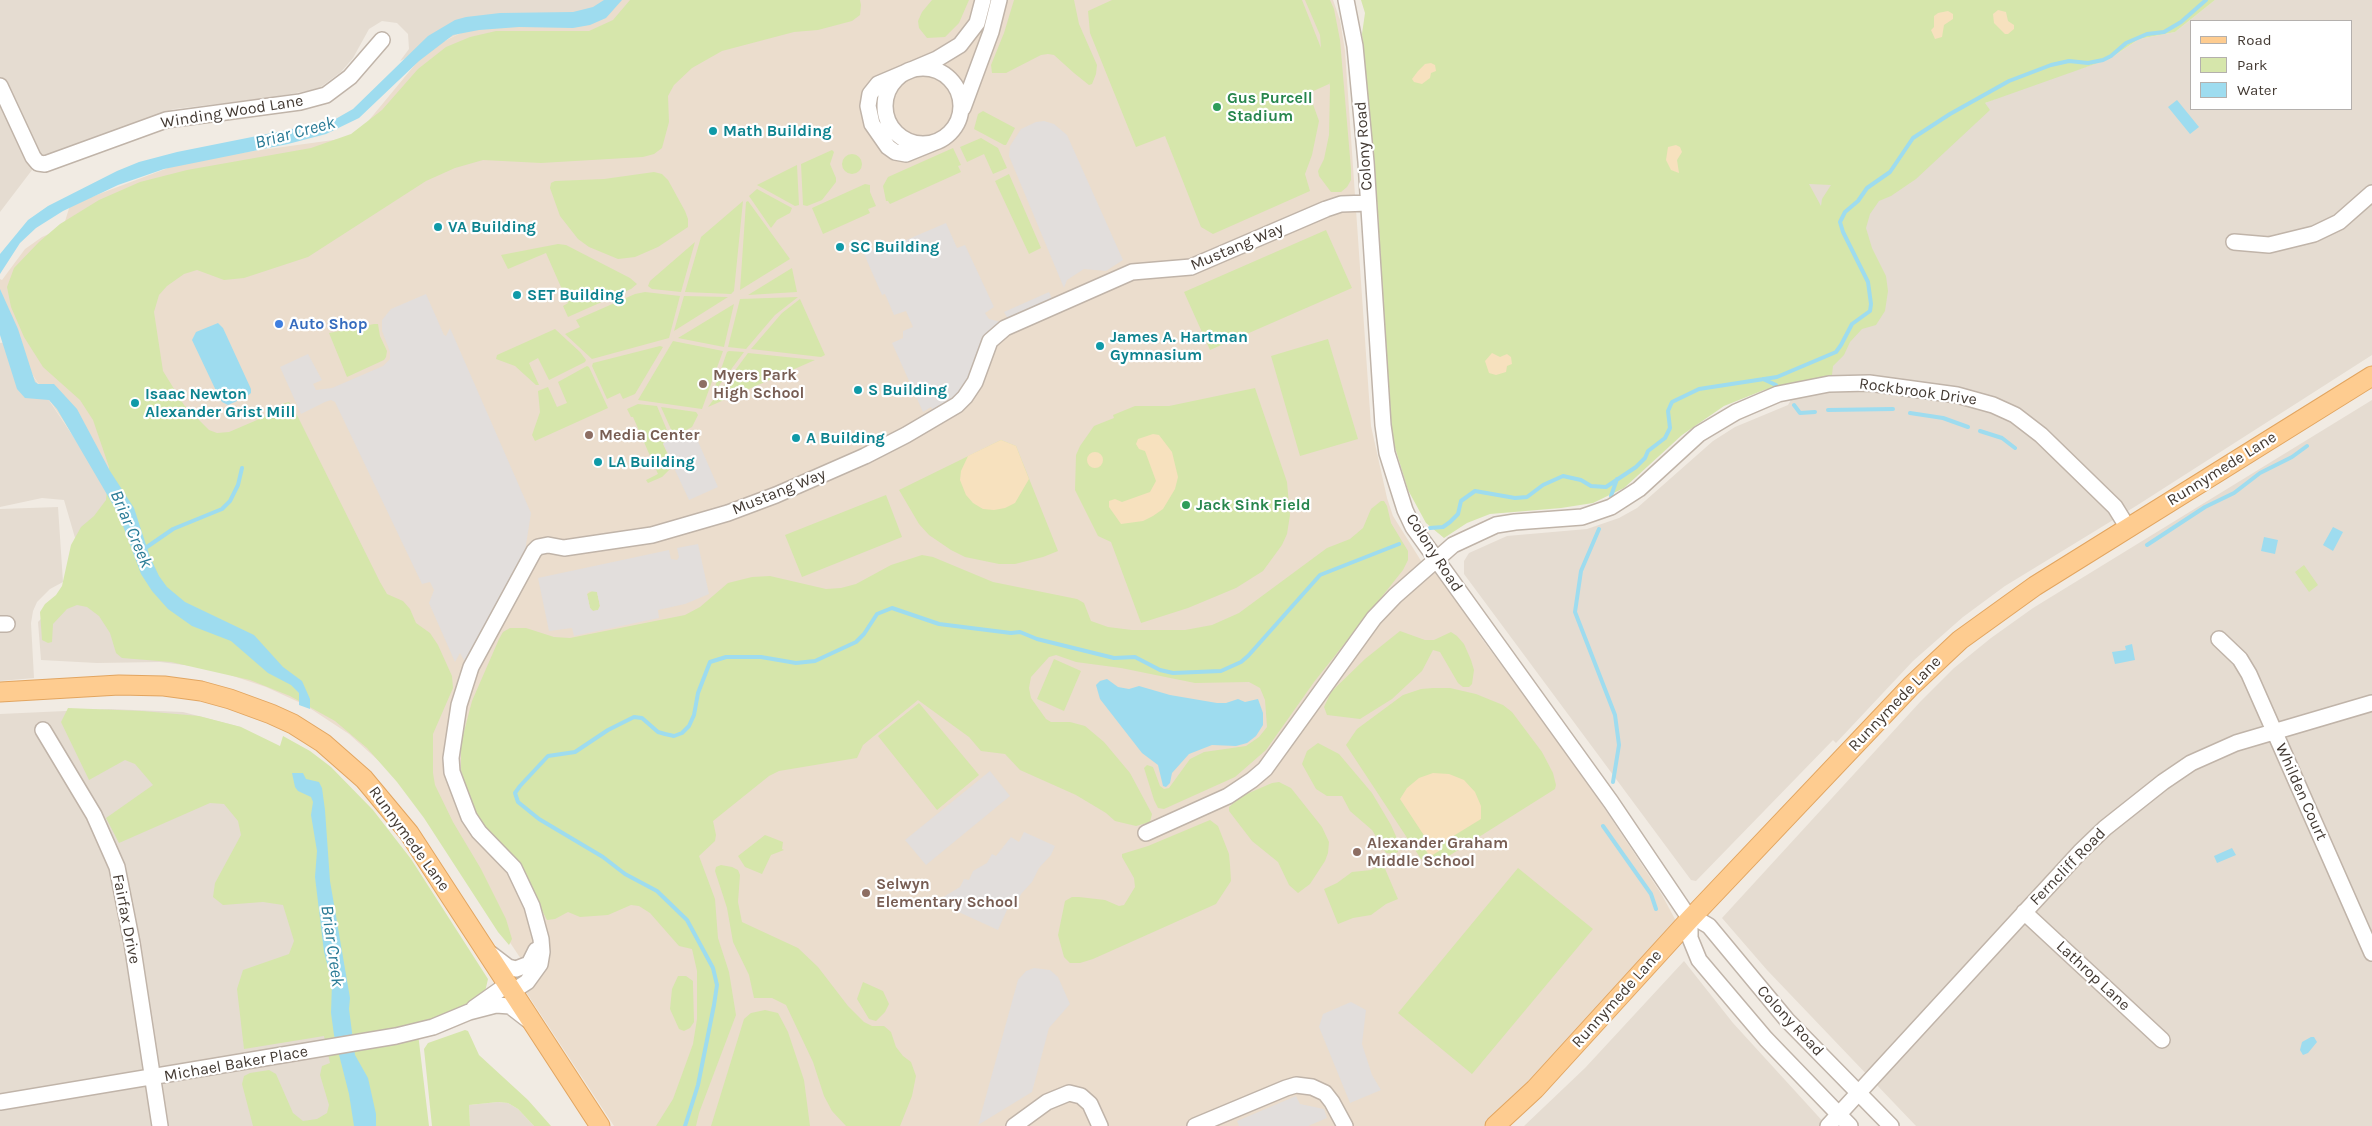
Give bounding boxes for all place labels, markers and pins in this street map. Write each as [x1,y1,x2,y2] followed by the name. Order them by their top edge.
[1227,88,1313,126] place label: Gus Purcell Stadium
[1211,101,1223,113] marker: Gus Purcell Stadium
[723,121,832,141] place label: Math Building
[707,125,719,137] marker: Math Building
[448,217,536,237] place label: VA Building
[432,221,444,233] marker: VA Building
[850,237,939,257] place label: SC Building
[834,241,846,253] marker: SC Building
[527,285,624,305] place label: SET Building
[511,289,523,301] marker: SET Building
[289,314,367,334] place label: Auto Shop
[273,318,285,330] marker: Auto Shop
[1110,327,1248,365] place label: James A. Hartman Gymnasium
[1094,340,1106,352] marker: James A. Hartman Gymnasium
[713,365,804,403] place label: Myers Park High School
[697,378,709,390] marker: Myers Park High School
[868,380,947,400] place label: S Building
[145,384,295,422] place label: Isaac Newton Alexander Grist Mill
[852,384,864,396] marker: S Building
[129,397,141,409] marker: Isaac Newton Alexander Grist Mill
[599,425,700,445] place label: Media Center
[806,428,885,448] place label: A Building
[583,429,595,441] marker: Media Center
[790,432,802,444] marker: A Building
[608,452,695,472] place label: LA Building
[592,456,604,468] marker: LA Building
[1196,495,1311,515] place label: Jack Sink Field
[1180,499,1192,511] marker: Jack Sink Field
[1367,833,1508,871] place label: Alexander Graham Middle School
[1351,846,1363,858] marker: Alexander Graham Middle School
[876,874,1018,912] place label: Selwyn Elementary School
[860,887,872,899] marker: Selwyn Elementary School

